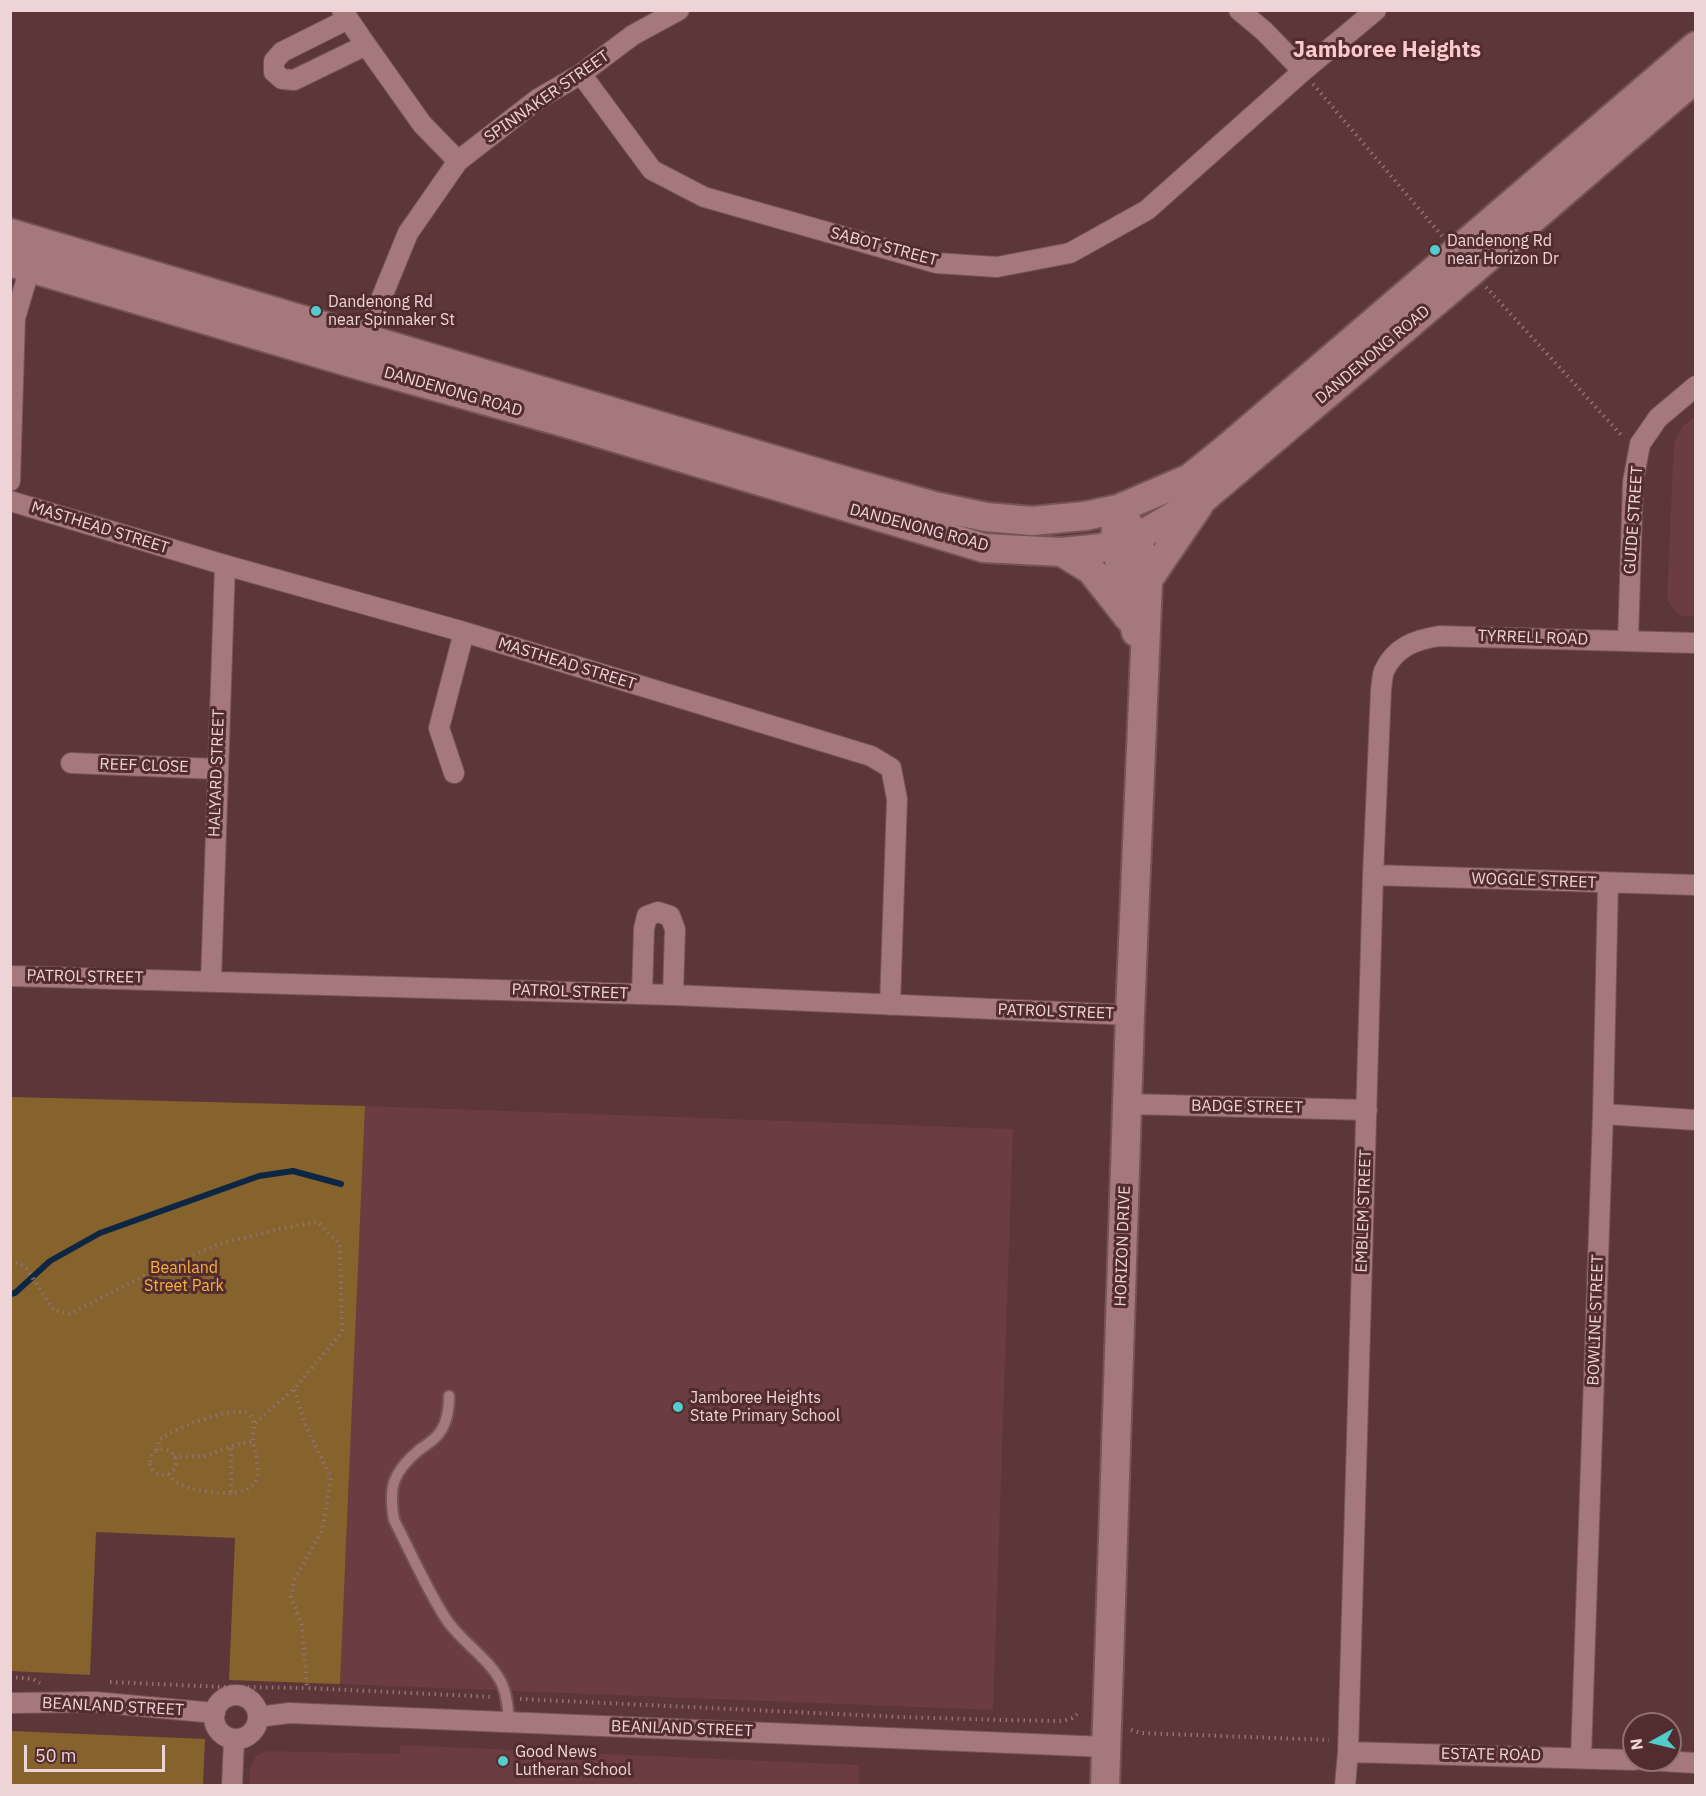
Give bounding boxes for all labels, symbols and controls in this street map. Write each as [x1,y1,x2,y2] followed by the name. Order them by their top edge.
[1293,38,1481,64] district label: Jamboree Heights
[481,47,613,147] street label: SPINNAKER STREET
[828,223,940,271] street label: SABOT STREET
[1447,231,1559,269] place label: Dandenong Rd near Horizon Dr
[1428,243,1442,257] marker: Dandenong Rd near Horizon Dr
[328,292,455,330] place label: Dandenong Rd near Spinnaker St
[1312,302,1434,408] street label: DANDENONG ROAD
[309,304,323,318] marker: Dandenong Rd near Spinnaker St
[382,363,524,421] street label: DANDENONG ROAD
[1621,465,1647,575] street label: GUIDE STREET
[29,498,171,558] street label: MASTHEAD STREET
[847,500,991,556] street label: DANDENONG ROAD
[1477,626,1589,650] street label: TYRRELL ROAD
[496,634,638,694] street label: MASTHEAD STREET
[205,709,229,837] street label: HALYARD STREET
[99,755,189,777] street label: REEF CLOSE
[1471,869,1597,893] street label: WOGGLE STREET
[26,966,144,988] street label: PATROL STREET
[511,980,629,1004] street label: PATROL STREET
[997,1000,1115,1024] street label: PATROL STREET
[1191,1096,1303,1118] street label: BADGE STREET
[1352,1149,1376,1273] street label: EMBLEM STREET
[1111,1185,1135,1307] street label: HORIZON DRIVE
[1584,1254,1608,1386] street label: BOWLINE STREET
[144,1258,224,1296] park label: Beanland Street Park
[690,1388,840,1426] place label: Jamboree Heights State Primary School
[671,1400,685,1414] marker: Jamboree Heights State Primary School
[42,1694,184,1720] street label: BEANLAND STREET
[1622,1712,1682,1772] north arrow
[611,1717,753,1741] street label: BEANLAND STREET
[27,1733,168,1771] scale bar
[1625,1737,1647,1751] text: N
[515,1742,631,1780] place label: Good News Lutheran School
[35,1744,77,1767] text: 50 m
[1441,1745,1541,1765] street label: ESTATE ROAD
[496,1754,510,1768] marker: Good News Lutheran School

